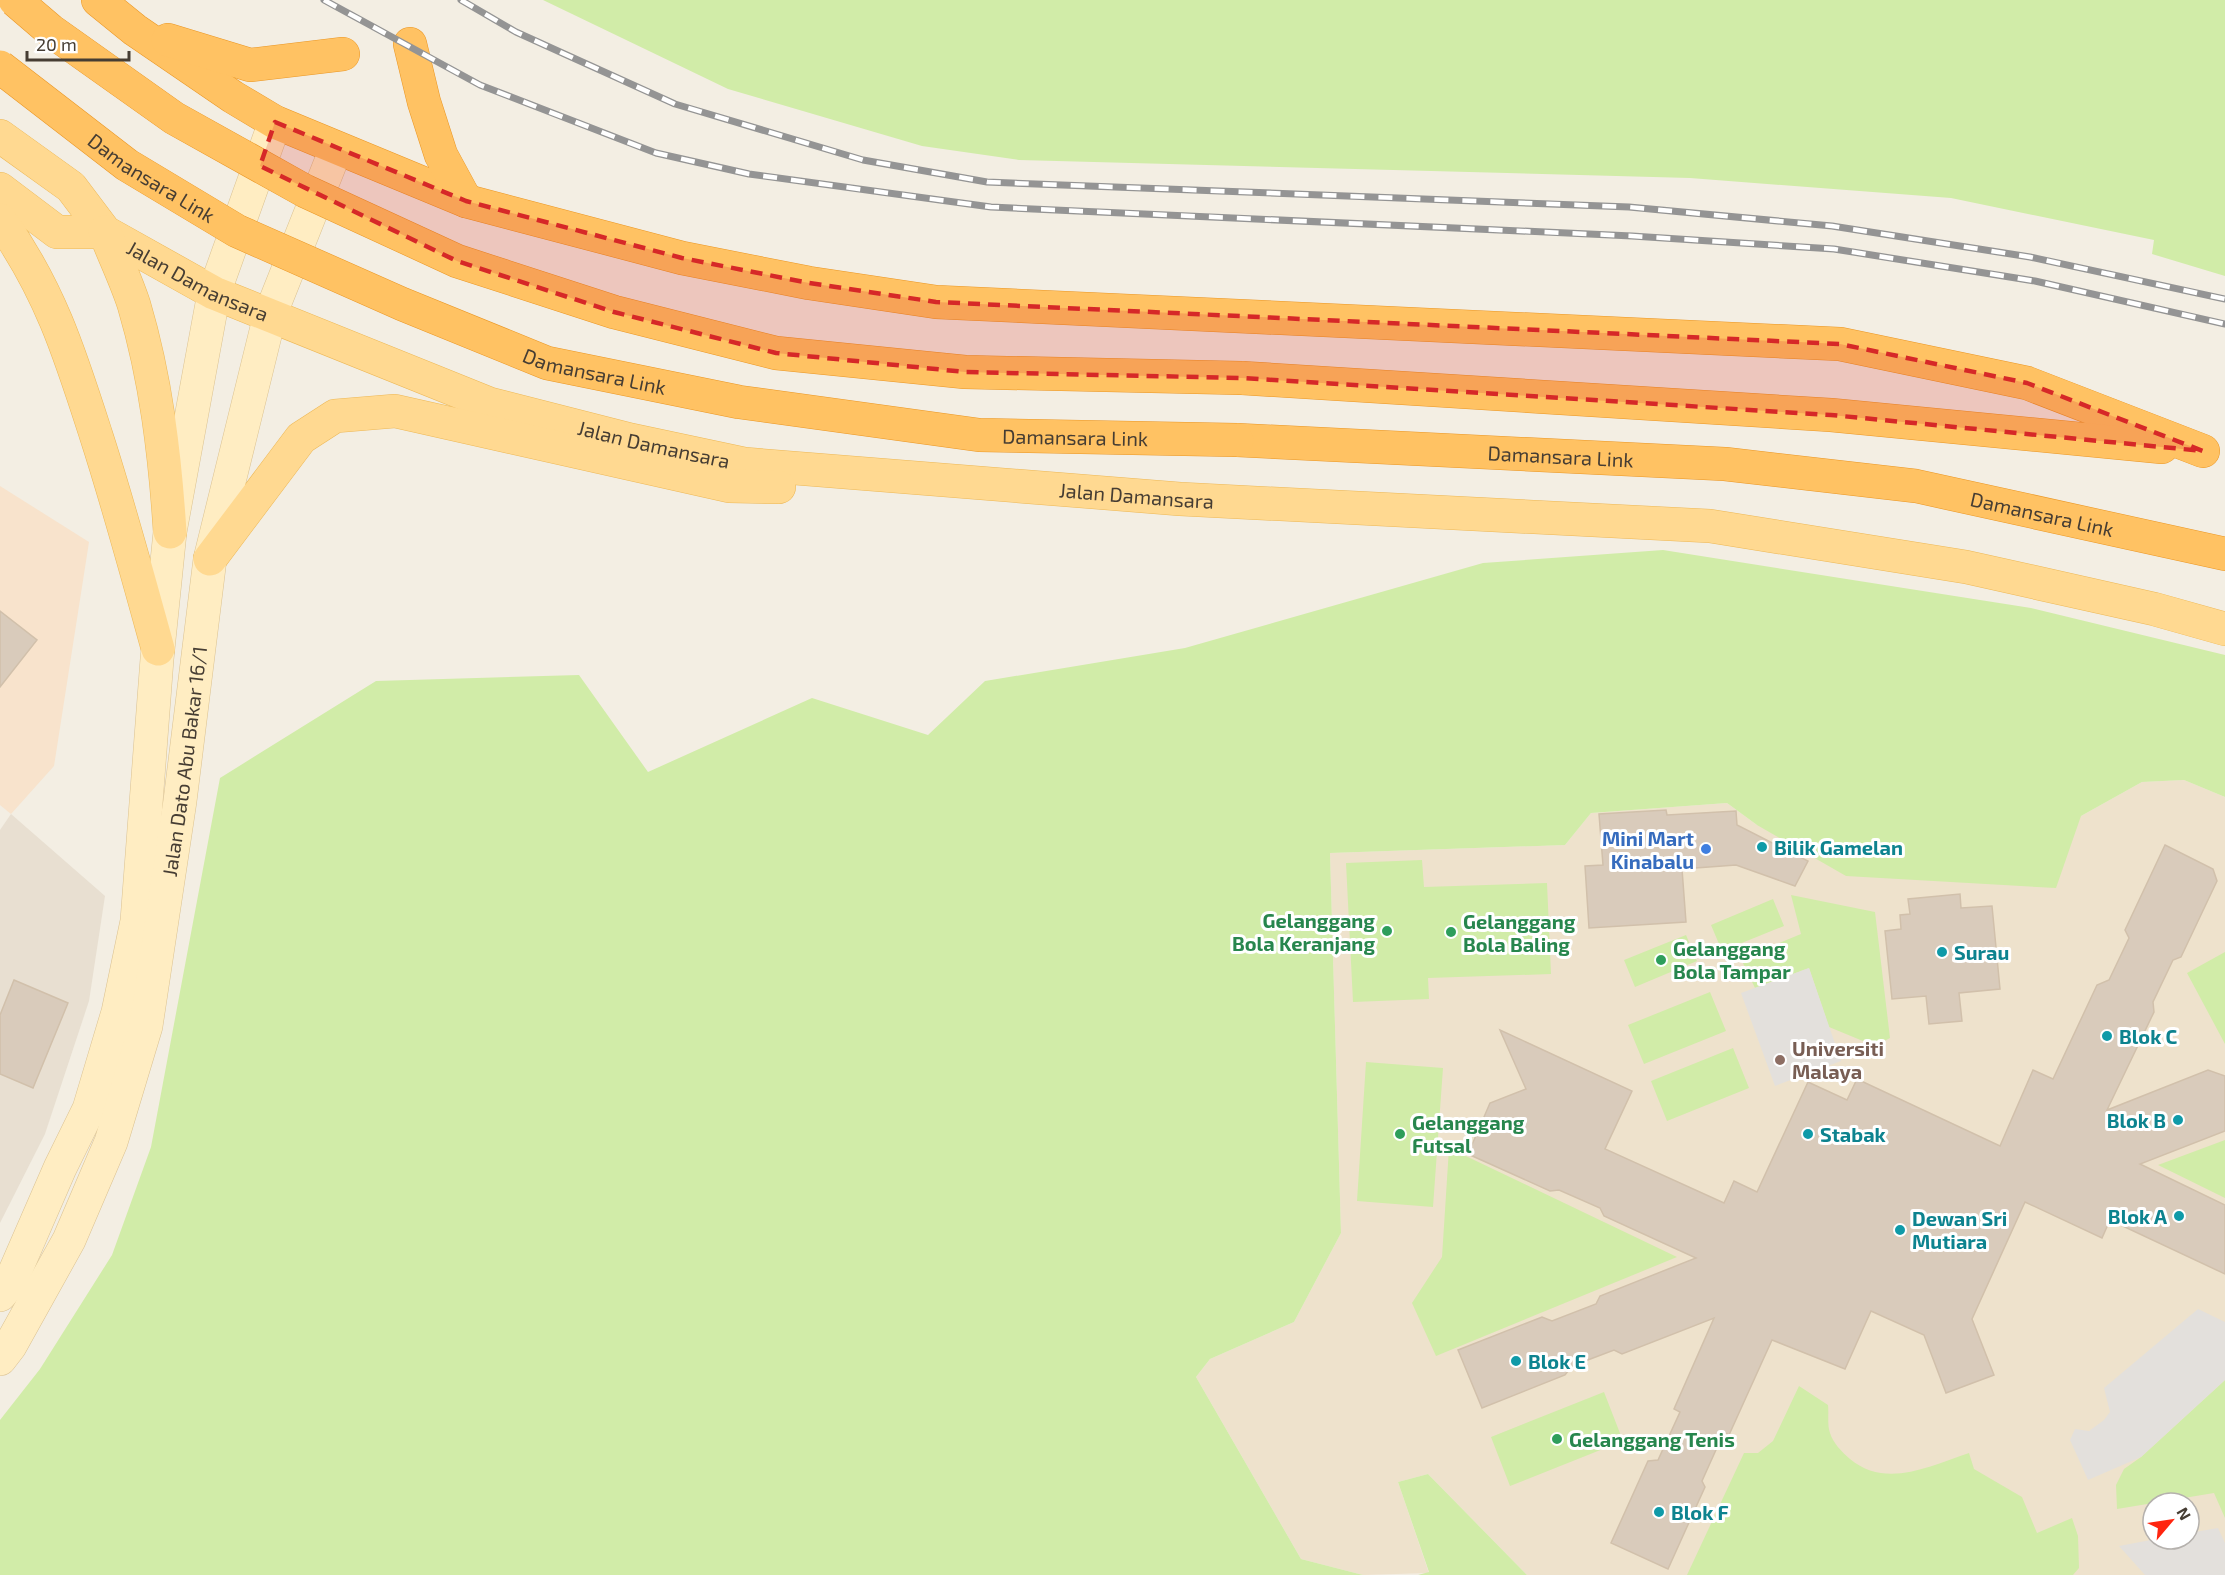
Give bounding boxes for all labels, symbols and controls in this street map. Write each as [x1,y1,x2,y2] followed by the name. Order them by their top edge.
[27,24,129,62] scale bar
[36,33,77,55] text: 20 m
[84,128,219,227] street label: Damansara Link
[123,235,272,326] street label: Jalan Damansara
[520,343,668,399] street label: Damansara Link
[575,415,732,473] street label: Jalan Damansara
[1002,423,1148,450] street label: Damansara Link
[1487,440,1634,471] street label: Damansara Link
[1058,477,1215,513] street label: Jalan Damansara
[1968,486,2116,541] street label: Damansara Link
[157,645,211,878] street label: Jalan Dato Abu Bakar 16/1
[1602,826,1694,873] place label: Mini Mart Kinabalu
[1774,835,1903,859] place label: Bilik Gamelan
[1755,840,1769,854] marker: Bilik Gamelan
[1699,842,1713,856] marker: Mini Mart Kinabalu
[1232,908,1375,955] place label: Gelanggang Bola Keranjang
[1463,909,1576,956] place label: Gelanggang Bola Baling
[1380,924,1394,938] marker: Gelanggang Bola Keranjang
[1444,925,1458,939] marker: Gelanggang Bola Baling
[1673,936,1791,983] place label: Gelanggang Bola Tampar
[1954,940,2009,964] place label: Surau
[1935,945,1949,959] marker: Surau
[1654,953,1668,967] marker: Gelanggang Bola Tampar
[2119,1024,2178,1048] place label: Blok C
[2100,1029,2114,1043] marker: Blok C
[1792,1036,1884,1084] place label: Universiti Malaya
[1773,1053,1787,1067] marker: Universiti Malaya
[2107,1108,2166,1132] place label: Blok B
[1412,1110,1525,1157] place label: Gelanggang Futsal
[2171,1113,2185,1127] marker: Blok B
[1820,1122,1887,1146] place label: Stabak
[1393,1127,1407,1141] marker: Gelanggang Futsal
[1801,1127,1815,1141] marker: Stabak
[2108,1204,2168,1228] place label: Blok A
[1912,1206,2007,1253] place label: Dewan Sri Mutiara
[2172,1209,2186,1223] marker: Blok A
[1893,1223,1907,1237] marker: Dewan Sri Mutiara
[1528,1349,1586,1373] place label: Blok E
[1509,1354,1523,1368] marker: Blok E
[1569,1427,1735,1451] place label: Gelanggang Tenis
[1550,1432,1564,1446] marker: Gelanggang Tenis
[2141,1491,2201,1551] north arrow
[1671,1500,1729,1524] place label: Blok F
[2173,1504,2196,1523] text: N
[1652,1505,1666,1519] marker: Blok F

